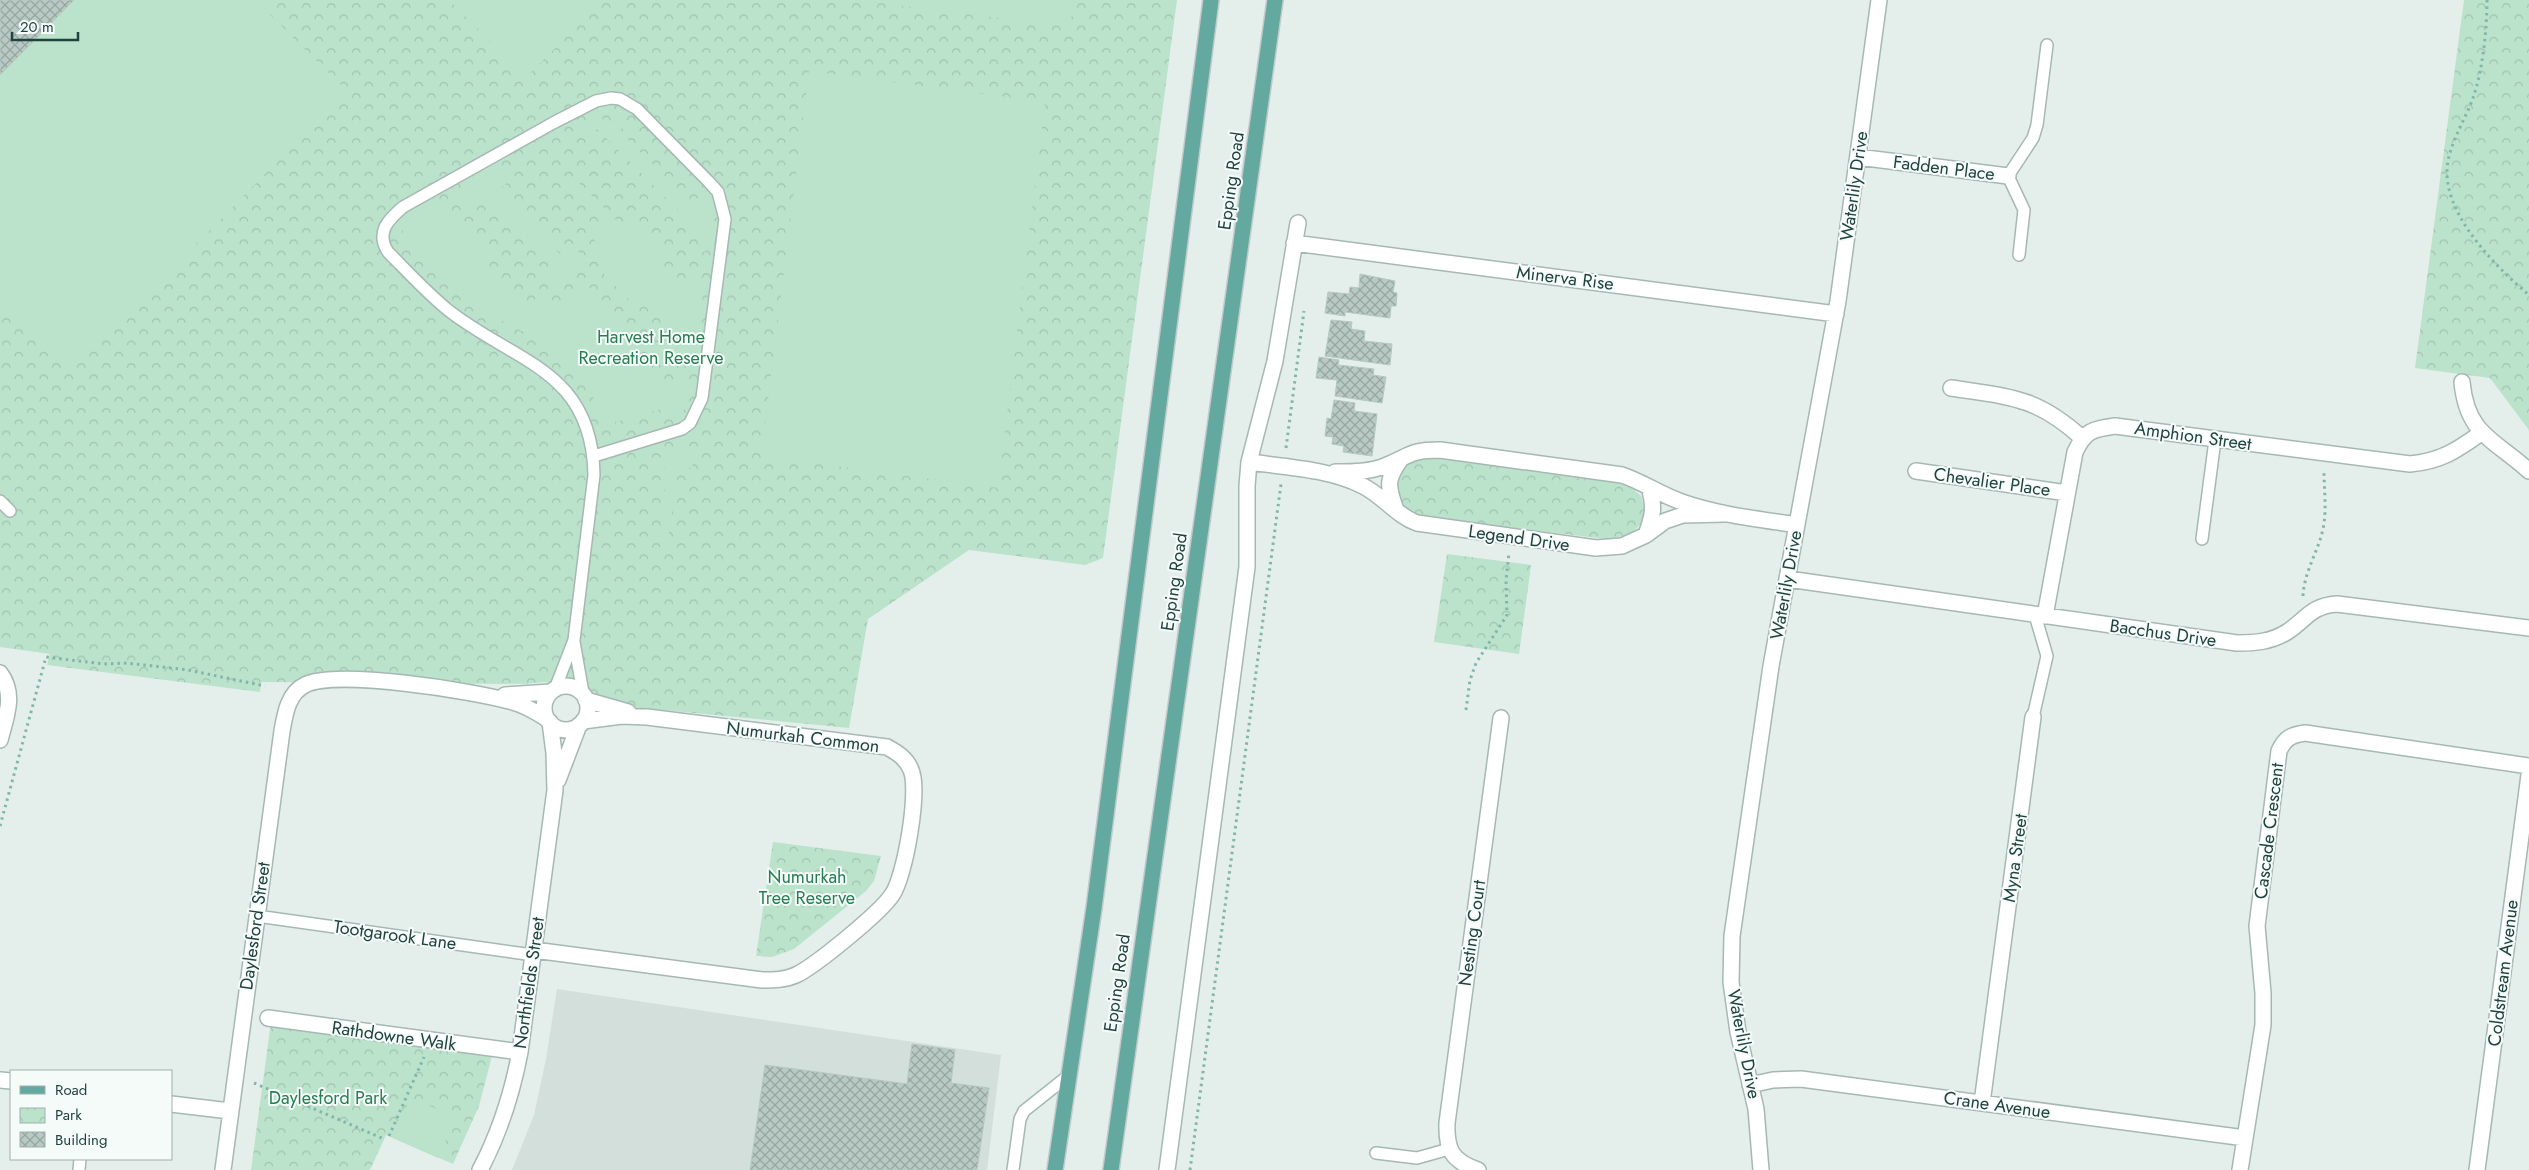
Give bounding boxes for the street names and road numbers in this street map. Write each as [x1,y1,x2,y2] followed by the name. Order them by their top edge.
[1833,129,1875,243] street label: Waterlily Drive
[1211,130,1251,232] street label: Epping Road
[1892,149,1996,187] street label: Fadden Place
[1515,259,1615,297] street label: Minerva Rise
[2133,415,2254,457] street label: Amphion Street
[1932,461,2052,503] street label: Chevalier Place
[1467,518,1571,558] street label: Legend Drive
[1764,528,1808,642] street label: Waterlily Drive
[1154,531,1194,633] street label: Epping Road
[2108,613,2218,653] street label: Bacchus Drive
[725,715,881,759] street label: Numurkah Common
[2248,761,2290,900] street label: Cascade Crescent
[1996,811,2034,904] street label: Myna Street
[233,860,277,992] street label: Daylesford Street
[1452,878,1492,988] street label: Nesting Court
[2481,898,2525,1048] street label: Coldstream Avenue
[332,914,458,956] street label: Tootgarook Lane
[507,915,551,1051] street label: Northfields Street
[1097,932,1137,1034] street label: Epping Road
[1721,987,1767,1101] street label: Waterlily Drive
[330,1014,458,1058] street label: Rathdowne Walk
[1942,1085,2052,1125] street label: Crane Avenue

